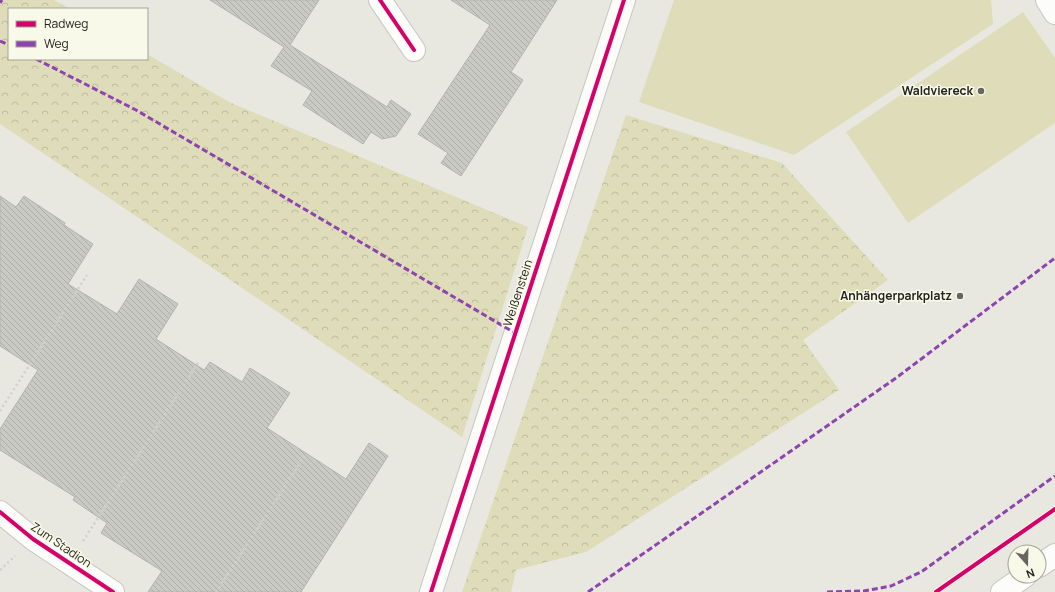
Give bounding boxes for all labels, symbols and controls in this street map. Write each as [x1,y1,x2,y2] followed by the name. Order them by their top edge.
[8,8,148,60] legend
[44,15,88,32] text: Radweg
[44,35,69,52] text: Weg
[902,82,974,99] place label: Waldviereck
[976,86,986,96] marker: Waldviereck
[499,257,536,328] street label: Weißenstein
[840,287,952,304] place label: Anhängerparkplatz
[955,291,965,301] marker: Anhängerparkplatz
[27,518,95,571] street label: Zum Stadion
[1007,544,1047,584] north arrow
[1024,565,1037,582] text: N

